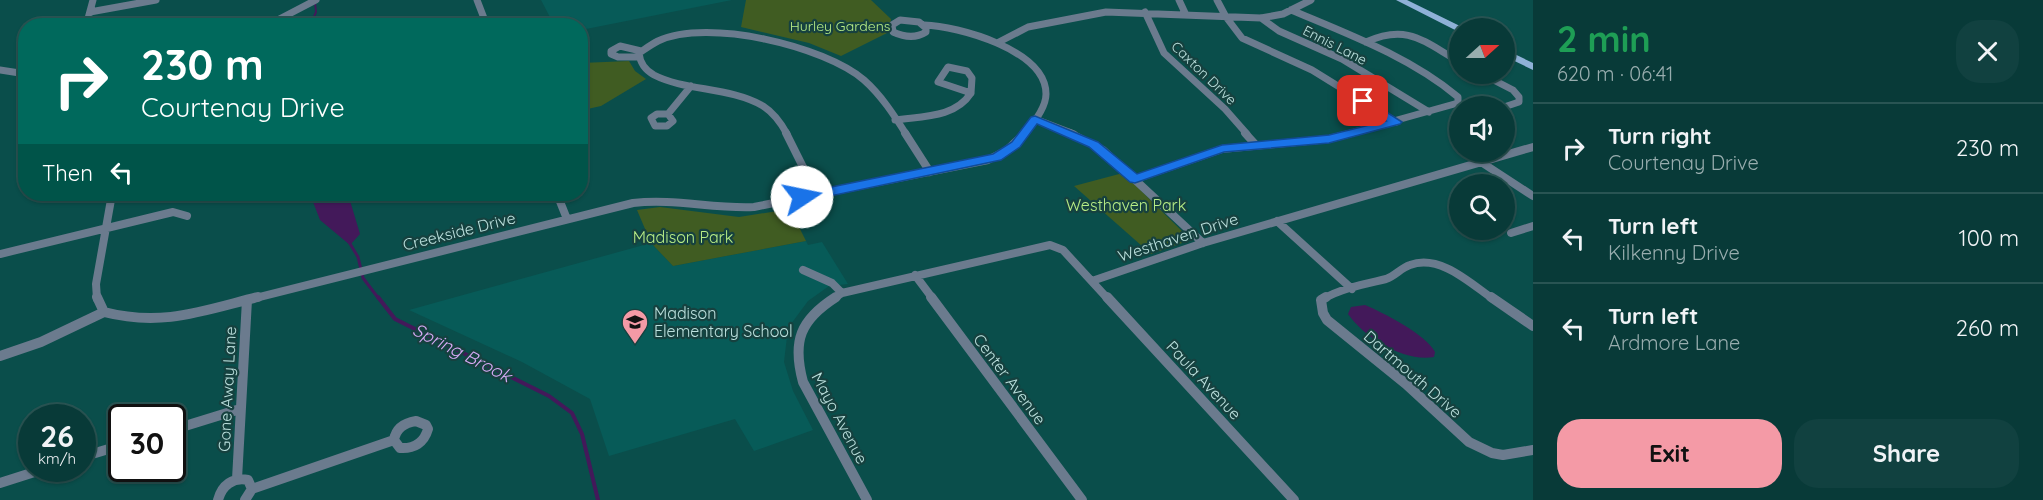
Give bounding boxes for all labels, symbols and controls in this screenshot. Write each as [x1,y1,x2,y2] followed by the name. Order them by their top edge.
[1557,16,1651,61] text: 2 min
[790,17,890,35] park label: Hurley Gardens
[1449,18,1515,84] north arrow
[1449,18,1515,240] map controls
[1956,20,2019,83] button: close
[1300,21,1370,69] street label: Ennis Lane
[1168,37,1240,109] street label: Caxton Drive
[141,38,264,91] text: 230 m
[42,42,120,120] icon: right
[1557,61,1673,86] text: 620 m · 06:41
[1337,75,1388,126] pin
[1346,84,1379,117] icon: arrive
[141,90,345,124] text: Courtenay Drive
[1449,96,1515,162] button: sound
[1608,122,1712,150] text: Turn right
[1557,132,1590,165] icon: right
[1956,134,2019,162] text: 230 m
[1608,150,1759,175] text: Courtenay Drive
[105,156,138,189] icon: left
[42,159,93,187] text: Then
[770,165,834,229] position arrow
[1449,174,1515,240] button: search
[1066,195,1186,215] park label: Westhaven Park
[401,207,517,255] street label: Creekside Drive
[1115,208,1241,266] street label: Westhaven Drive
[1608,212,1698,240] text: Turn left
[1557,222,1590,255] icon: left
[1959,224,2019,252] text: 100 m
[633,227,733,247] park label: Madison Park
[1608,240,1740,265] text: Kilkenny Drive
[1608,302,1698,330] text: Turn left
[654,303,793,341] place label: Madison Elementary School
[620,307,650,345] school or university icon: Madison Elementary School
[1557,312,1590,345] icon: left
[1956,314,2019,342] text: 260 m
[409,318,517,388] water label: Spring Brook
[214,326,240,452] street label: Gone Away Lane
[1360,326,1466,422] street label: Dartmouth Drive
[969,330,1051,428] street label: Center Avenue
[1608,330,1740,355] text: Ardmore Lane
[1162,336,1246,424] street label: Paula Avenue
[808,369,872,467] street label: Mayo Avenue
[108,404,186,482] speed limit sign: 30
[40,417,74,455] text: 26
[1557,419,1782,488] button: Exit
[1794,419,2019,488] button: Share
[38,449,76,468] text: km/h

